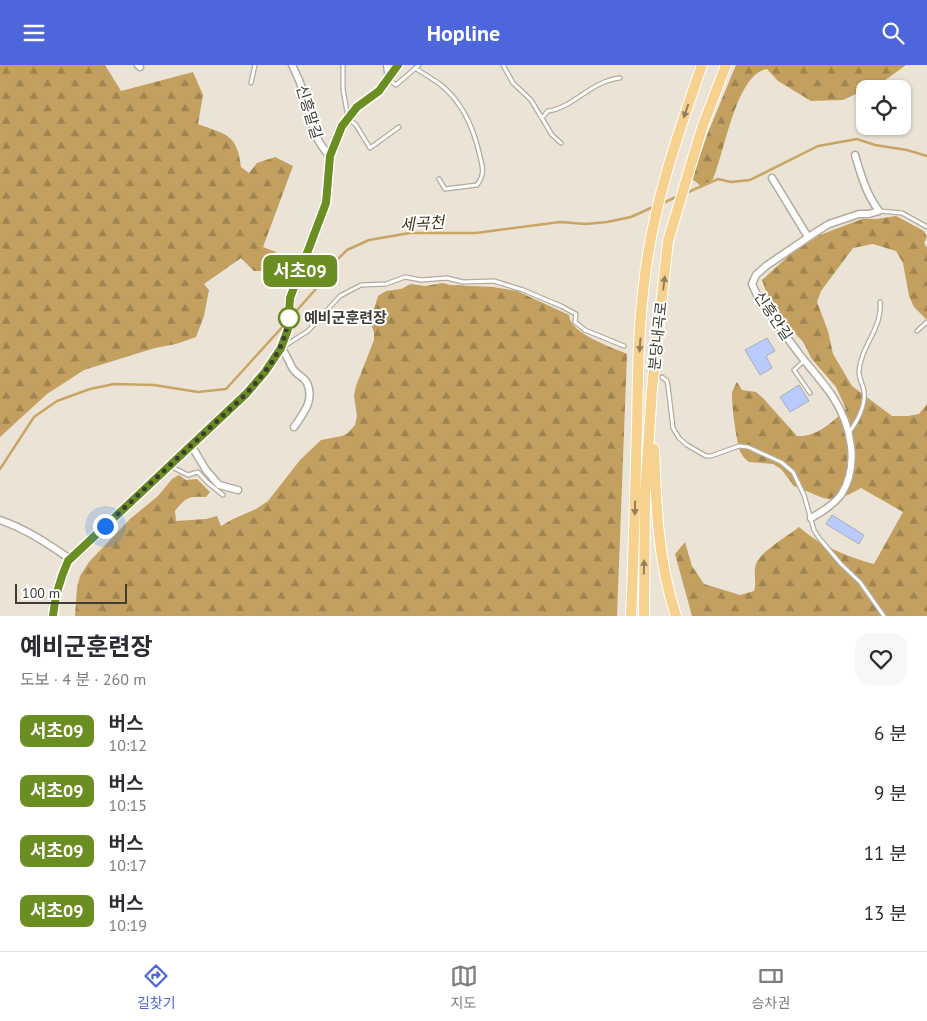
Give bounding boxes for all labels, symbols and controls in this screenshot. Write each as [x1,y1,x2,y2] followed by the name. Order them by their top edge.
[20,19,48,47] icon: menu
[427,19,500,47] text: Hopline
[879,19,907,47] icon: search
[856,80,911,135] map controls
[856,80,911,135] button: locate
[292,83,327,141] street label: 신흥말길
[682,104,690,119] one-way arrow
[399,212,447,234] water label: 세곡천
[265,255,335,287] line badge: 서초09
[273,259,327,282] text: 서초09
[660,275,668,291] one-way arrow
[750,288,797,344] street label: 신흥안길
[644,301,671,371] street label: 분당내곡로
[278,307,300,329] marker: 예비군훈련장
[304,308,387,327] place label: 예비군훈련장
[635,338,643,354] one-way arrow
[631,500,639,516] one-way arrow
[93,514,118,539] your location
[640,559,648,575] one-way arrow
[15,581,128,604] scale bar
[22,584,60,602] text: 100 m
[20,631,152,662] text: 예비군훈련장
[855,633,907,685] button: heart
[20,669,146,689] text: 도보 · 4 분 · 260 m
[109,711,144,735] text: 버스
[30,719,84,742] text: 서초09
[874,721,907,745] text: 6 분
[109,735,147,755] text: 10:12
[109,771,144,795] text: 버스
[30,779,84,802] text: 서초09
[874,781,907,805] text: 9 분
[109,795,147,815] text: 10:15
[109,831,144,855] text: 버스
[30,839,84,862] text: 서초09
[864,841,907,865] text: 11 분
[109,855,147,875] text: 10:17
[109,891,144,915] text: 버스
[30,899,84,922] text: 서초09
[864,901,907,925] text: 13 분
[109,915,147,935] text: 10:19
[137,962,176,1012] tab: 길찾기
[450,962,478,1012] tab: 지도
[751,962,790,1012] tab: 승차권

